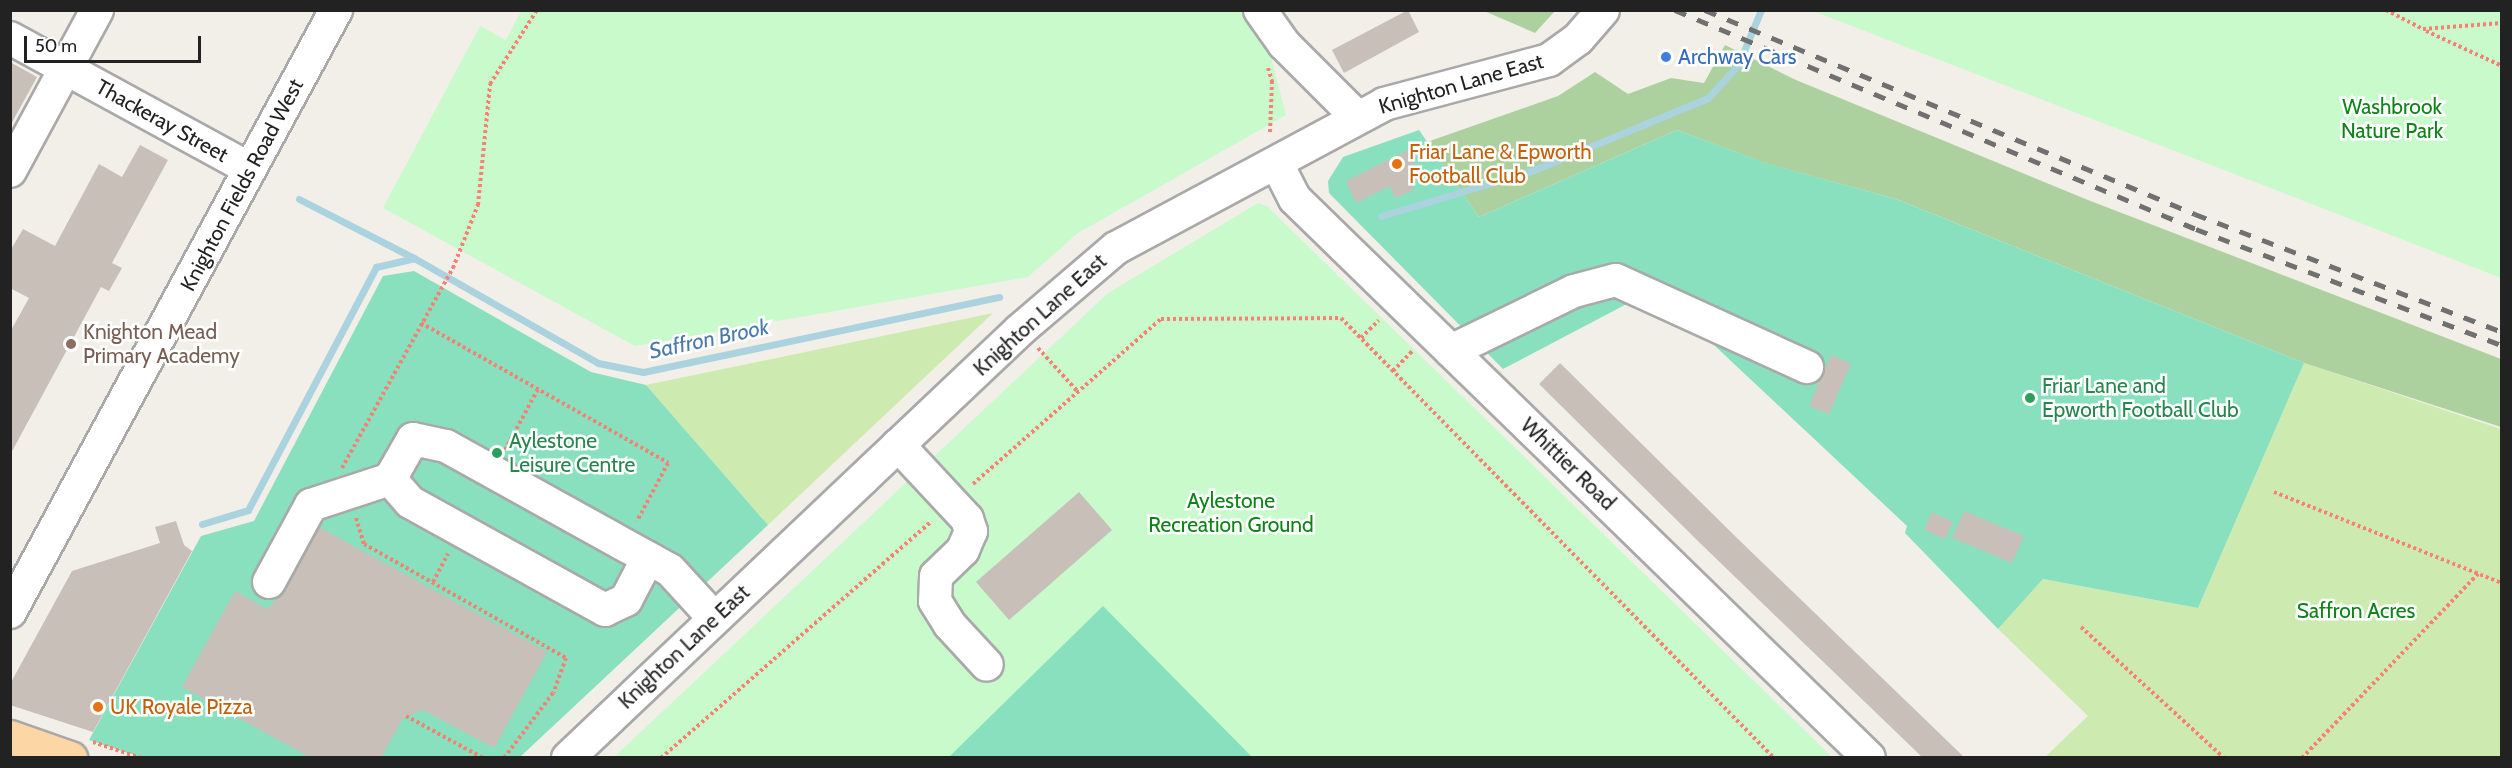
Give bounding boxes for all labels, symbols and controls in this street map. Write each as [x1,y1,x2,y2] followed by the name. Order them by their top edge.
[27,24,204,62] scale bar
[35,35,77,57] text: 50 m
[1678,44,1797,70] place label: Archway Cars
[1376,48,1546,120] street label: Knighton Lane East
[1659,50,1673,64] marker: Archway Cars
[92,74,232,168] street label: Thackeray Street
[175,75,309,295] street label: Knighton Fields Road West
[2341,94,2443,144] park label: Washbrook Nature Park
[1409,139,1592,189] place label: Friar Lane & Epworth Football Club
[1390,157,1404,171] marker: Friar Lane & Epworth Football Club
[968,249,1112,381] street label: Knighton Lane East
[647,313,771,365] water label: Saffron Brook
[83,319,240,369] place label: Knighton Mead Primary Academy
[64,337,78,351] marker: Knighton Mead Primary Academy
[2042,373,2239,423] place label: Friar Lane and Epworth Football Club
[2023,391,2037,405] marker: Friar Lane and Epworth Football Club
[1515,413,1621,515] street label: Whittier Road
[509,428,635,478] place label: Aylestone Leisure Centre
[490,446,504,460] marker: Aylestone Leisure Centre
[1148,488,1314,538] park label: Aylestone Recreation Ground
[613,580,755,714] street label: Knighton Lane East
[2297,598,2415,624] park label: Saffron Acres
[110,694,252,720] place label: UK Royale Pizza
[91,700,105,714] marker: UK Royale Pizza

